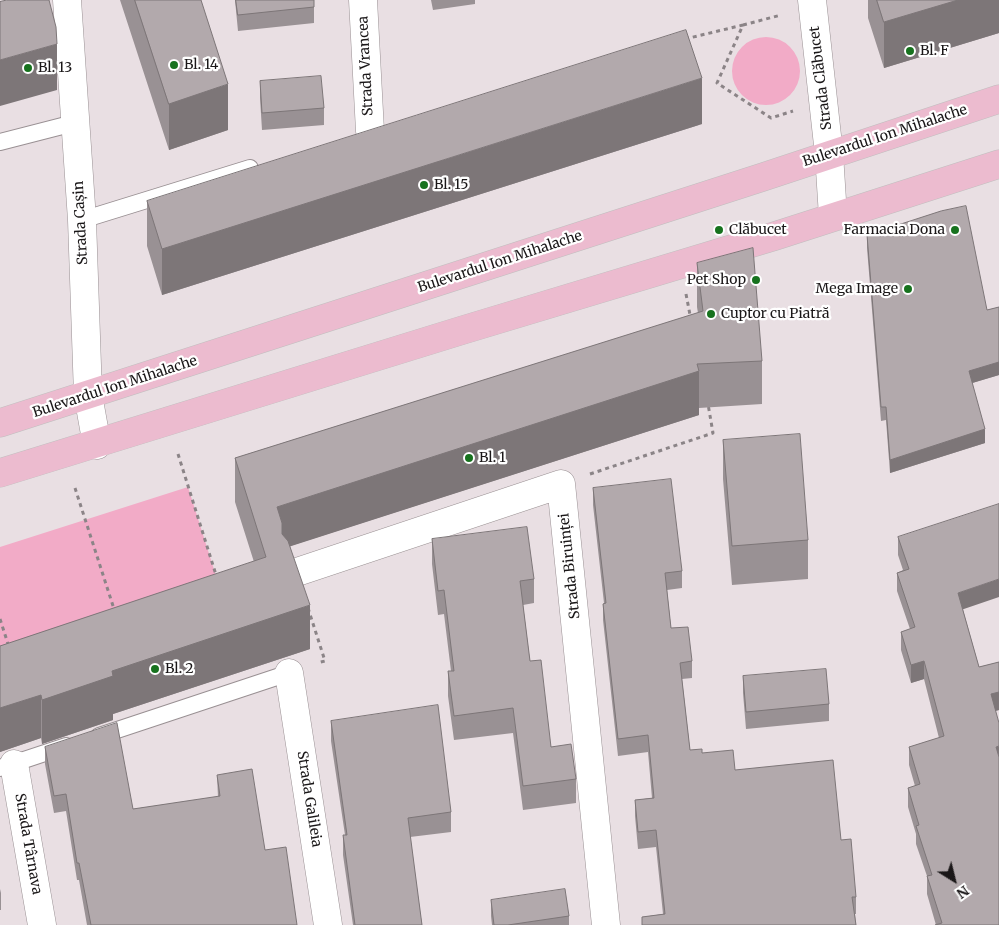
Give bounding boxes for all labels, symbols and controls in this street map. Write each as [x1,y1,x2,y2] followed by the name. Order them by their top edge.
[355,16,377,116] street label: Strada Vrancea
[806,25,836,131] street label: Strada Clăbucet
[920,43,949,59] place label: Bl. F
[904,45,916,57] marker: Bl. F
[184,57,218,73] place label: Bl. 14
[168,59,180,71] marker: Bl. 14
[38,60,72,76] place label: Bl. 13
[22,62,34,74] marker: Bl. 13
[801,101,969,171] street label: Bulevardul Ion Mihalache
[434,177,468,193] place label: Bl. 15
[418,179,430,191] marker: Bl. 15
[70,181,92,265] street label: Strada Cașin
[729,222,787,238] place label: Clăbucet
[844,222,945,238] place label: Farmacia Dona
[713,224,725,236] marker: Clăbucet
[949,224,961,236] marker: Farmacia Dona
[416,227,584,297] street label: Bulevardul Ion Mihalache
[687,272,746,288] place label: Pet Shop
[750,274,762,286] marker: Pet Shop
[816,281,898,297] place label: Mega Image
[902,283,914,295] marker: Mega Image
[721,306,829,322] place label: Cuptor cu Piatră
[705,308,717,320] marker: Cuptor cu Piatră
[31,352,199,422] street label: Bulevardul Ion Mihalache
[479,450,506,466] place label: Bl. 1
[463,452,475,464] marker: Bl. 1
[556,512,584,620] street label: Strada Biruinței
[165,661,194,677] place label: Bl. 2
[149,663,161,675] marker: Bl. 2
[293,750,325,848] street label: Strada Galileia
[11,792,45,896] street label: Strada Târnava
[929,855,979,905] north arrow
[953,882,973,903] text: N

